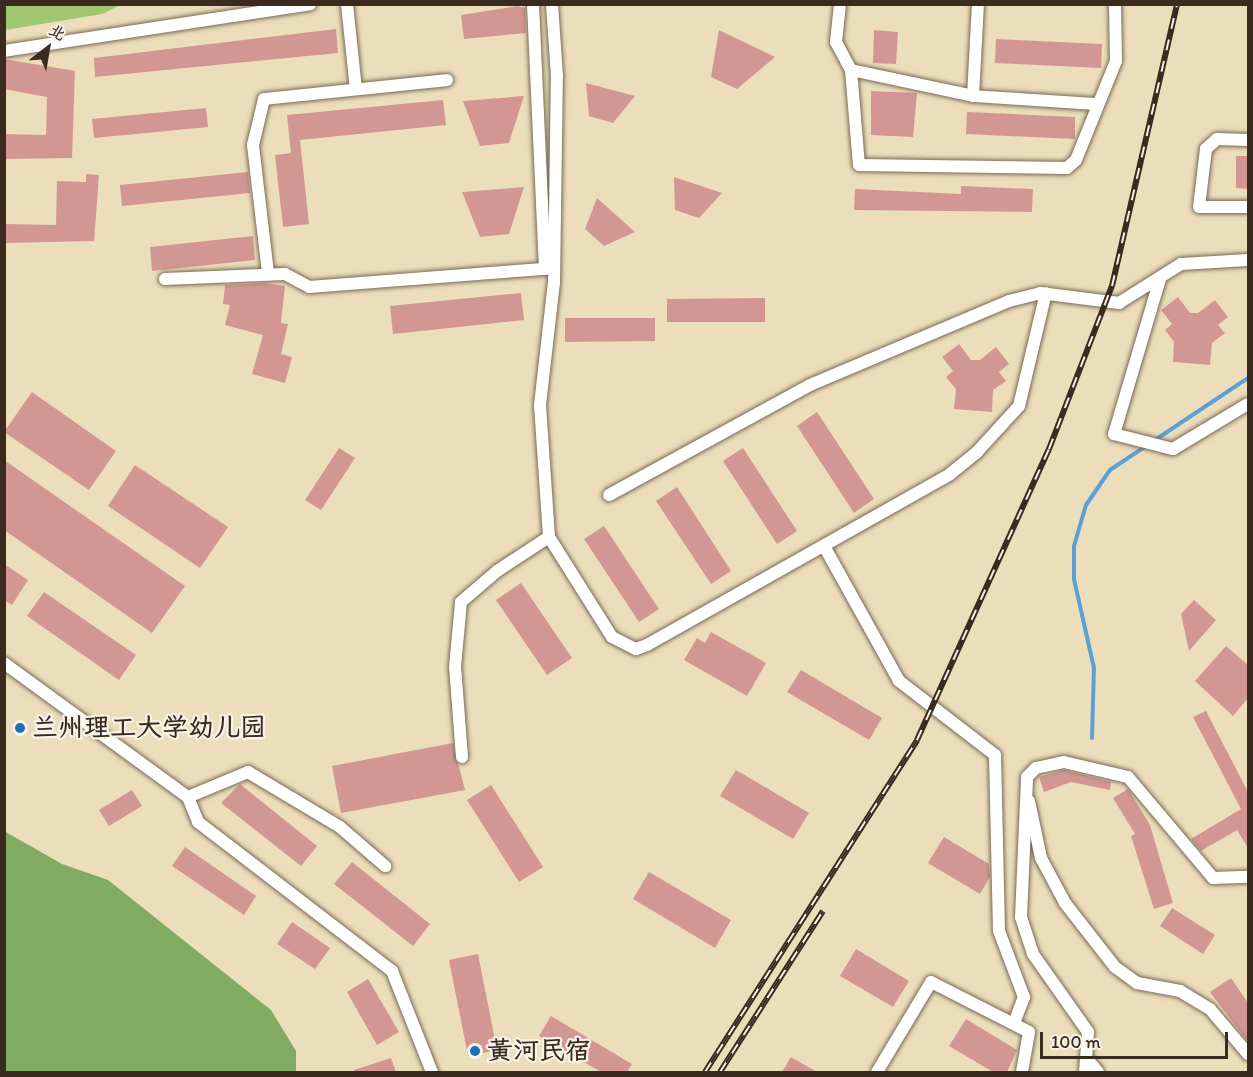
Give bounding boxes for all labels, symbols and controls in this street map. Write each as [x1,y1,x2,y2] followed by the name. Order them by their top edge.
[18,18,78,78] north arrow
[46,20,69,44] text: 北
[32,712,266,744] place label: 兰州理工大学幼儿园
[13,721,27,735] marker: 兰州理工大学幼儿园
[1043,1020,1230,1058] scale bar
[1051,1031,1101,1053] text: 100 m
[487,1035,591,1067] place label: 黄河民宿
[468,1044,482,1058] marker: 黄河民宿

